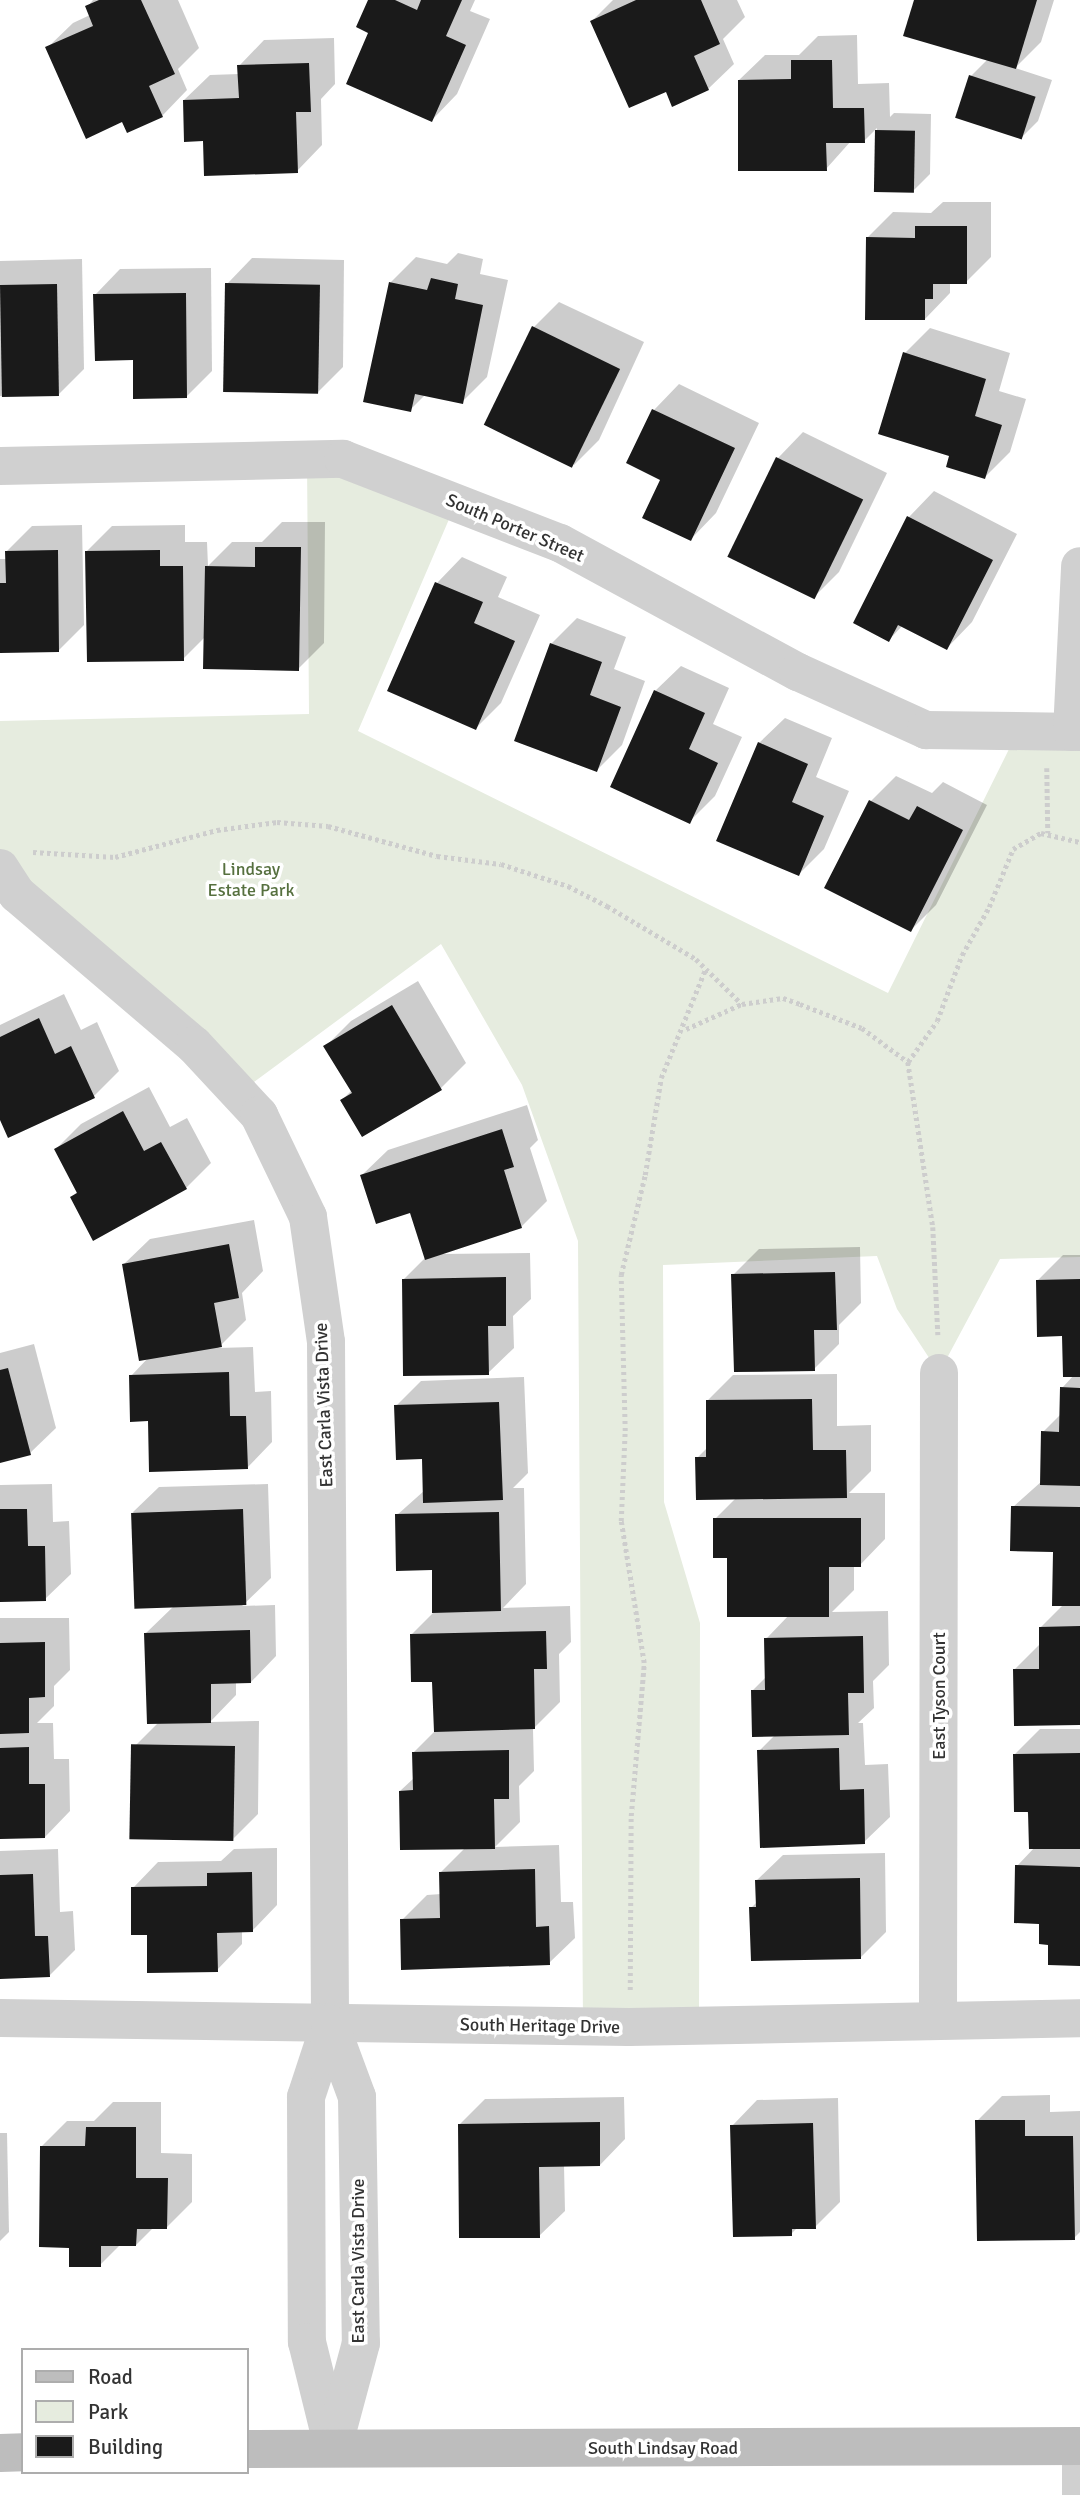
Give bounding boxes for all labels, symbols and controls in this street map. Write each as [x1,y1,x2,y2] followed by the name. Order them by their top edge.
[443,489,587,567] street label: South Porter Street
[208,859,294,902] park label: Lindsay Estate Park
[310,1322,338,1488] street label: East Carla Vista Drive
[928,1632,950,1760] street label: East Tyson Court
[460,2014,620,2038] street label: South Heritage Drive
[347,2179,369,2343] street label: East Carla Vista Drive
[21,2348,248,2474] legend
[88,2364,133,2390] text: Road
[88,2399,128,2425] text: Park
[88,2434,163,2460] text: Building
[588,2437,738,2459] street label: South Lindsay Road

